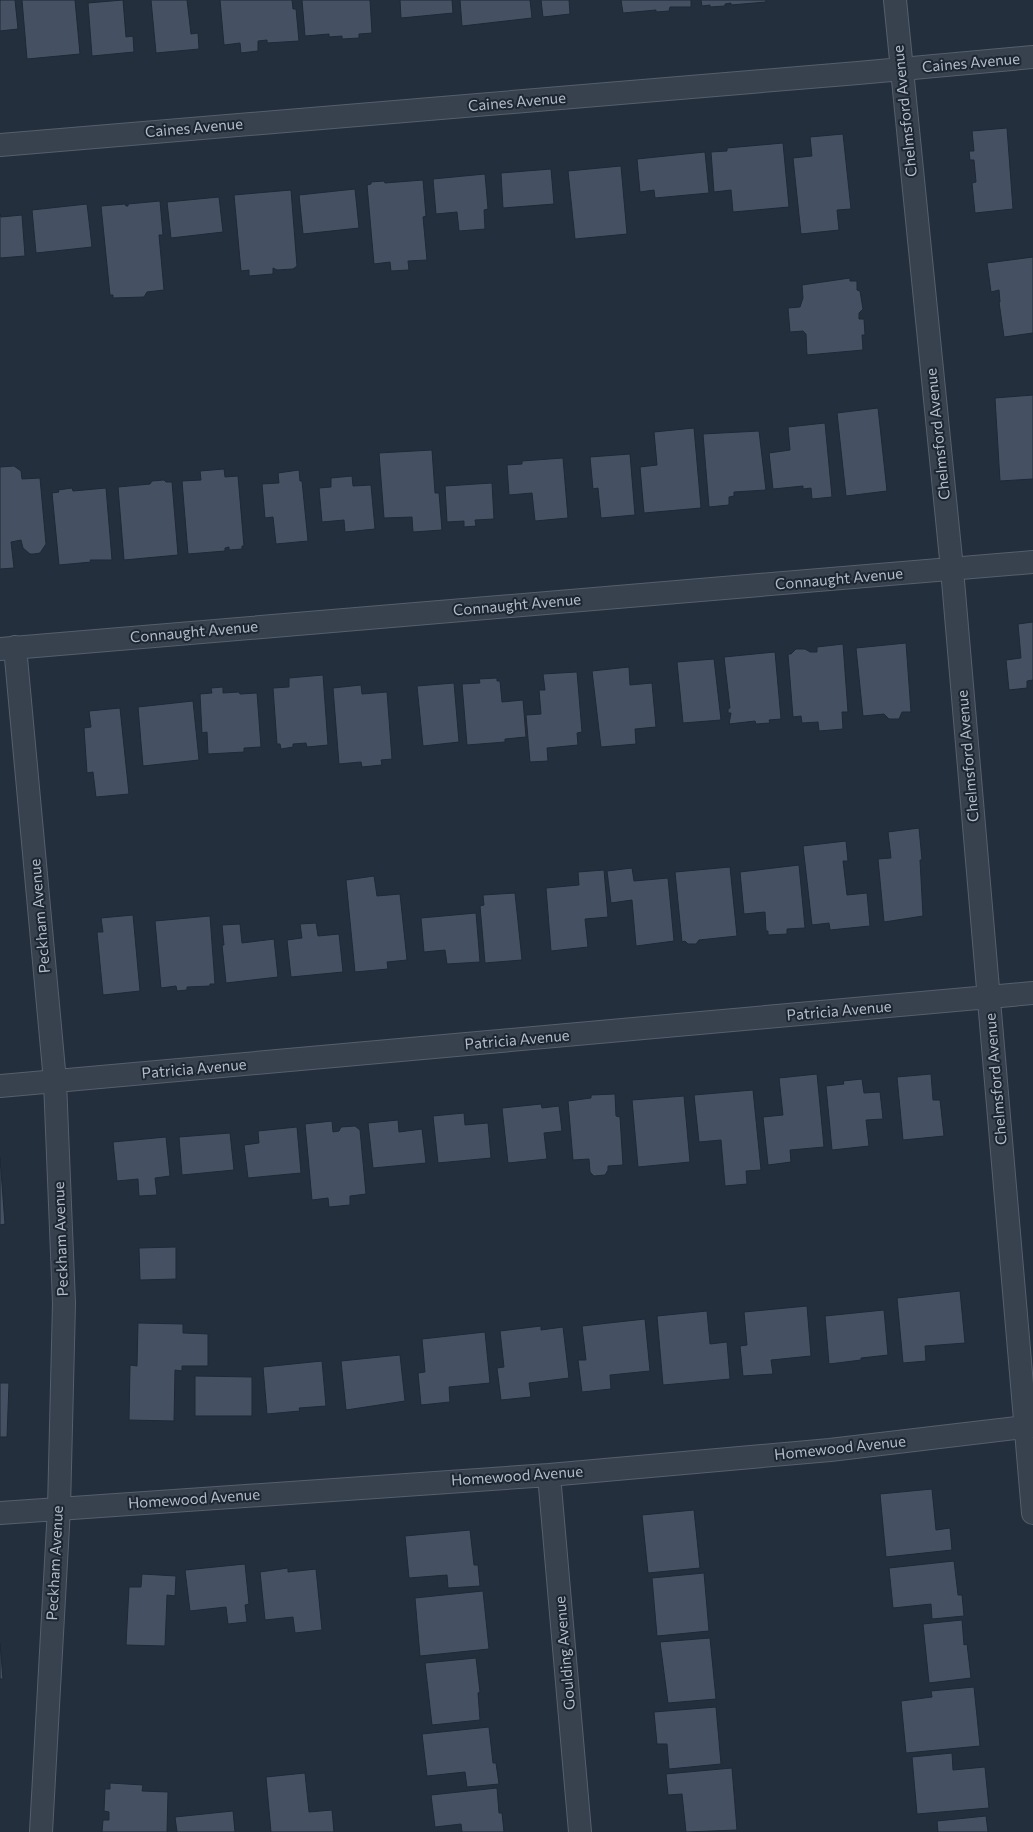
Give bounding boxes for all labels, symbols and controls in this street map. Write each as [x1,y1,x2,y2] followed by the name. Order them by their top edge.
[888,44,920,178] street label: Chelmsford Avenue
[921,49,1021,75] street label: Caines Avenue
[467,88,567,114] street label: Caines Avenue
[144,114,244,140] street label: Caines Avenue
[921,367,953,501] street label: Chelmsford Avenue
[774,563,904,593] street label: Connaught Avenue
[452,589,582,619] street label: Connaught Avenue
[129,616,259,646] street label: Connaught Avenue
[952,689,982,823] street label: Chelmsford Avenue
[25,858,53,974] street label: Peckham Avenue
[786,996,892,1024] street label: Patricia Avenue
[980,1012,1010,1146] street label: Chelmsford Avenue
[464,1025,570,1053] street label: Patricia Avenue
[141,1054,247,1082] street label: Patricia Avenue
[49,1181,71,1297] street label: Peckham Avenue
[773,1431,907,1463] street label: Homewood Avenue
[450,1461,584,1489] street label: Homewood Avenue
[127,1484,261,1512] street label: Homewood Avenue
[42,1505,66,1621] street label: Peckham Avenue
[550,1595,578,1711] street label: Goulding Avenue

